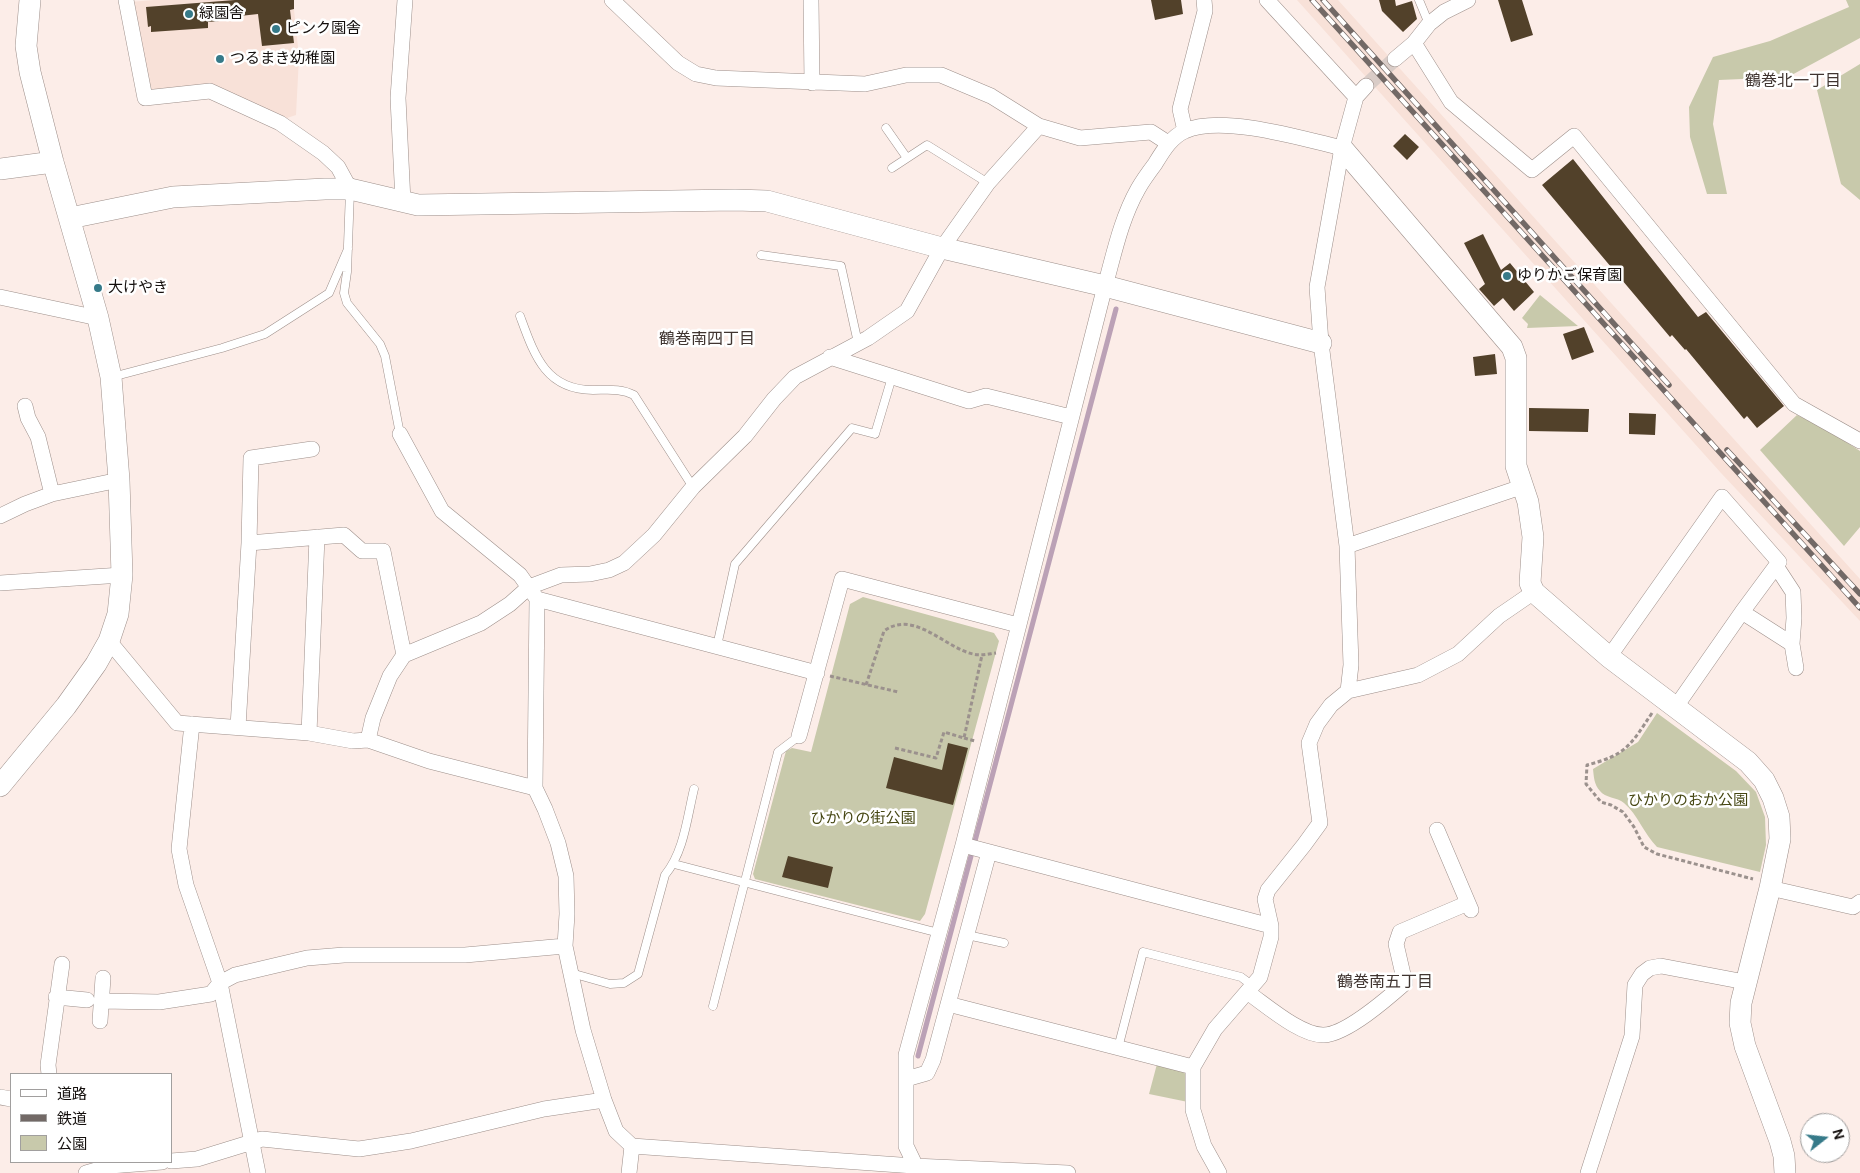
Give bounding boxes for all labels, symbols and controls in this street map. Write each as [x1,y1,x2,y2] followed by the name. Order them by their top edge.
[199,5,244,23] place label: 緑園舎
[183,8,195,20] marker: 緑園舎
[286,20,361,38] place label: ピンク園舎
[270,23,282,35] marker: ピンク園舎
[230,50,335,68] place label: つるまき幼稚園
[214,53,226,65] marker: つるまき幼稚園
[1745,72,1841,92] district label: 鶴巻北一丁目
[1517,267,1622,285] place label: ゆりかご保育園
[1501,270,1513,282] marker: ゆりかご保育園
[108,279,168,297] place label: 大けやき
[92,282,104,294] marker: 大けやき
[659,330,755,350] district label: 鶴巻南四丁目
[1628,792,1748,810] park label: ひかりのおか公園
[811,810,915,828] park label: ひかりの街公園
[1337,973,1433,993] district label: 鶴巻南五丁目
[10,1073,172,1163] legend
[57,1084,87,1104] text: 道路
[57,1109,87,1129] text: 鉄道
[1800,1113,1850,1163] north arrow
[1828,1127,1849,1142] text: N
[57,1134,87,1154] text: 公園

